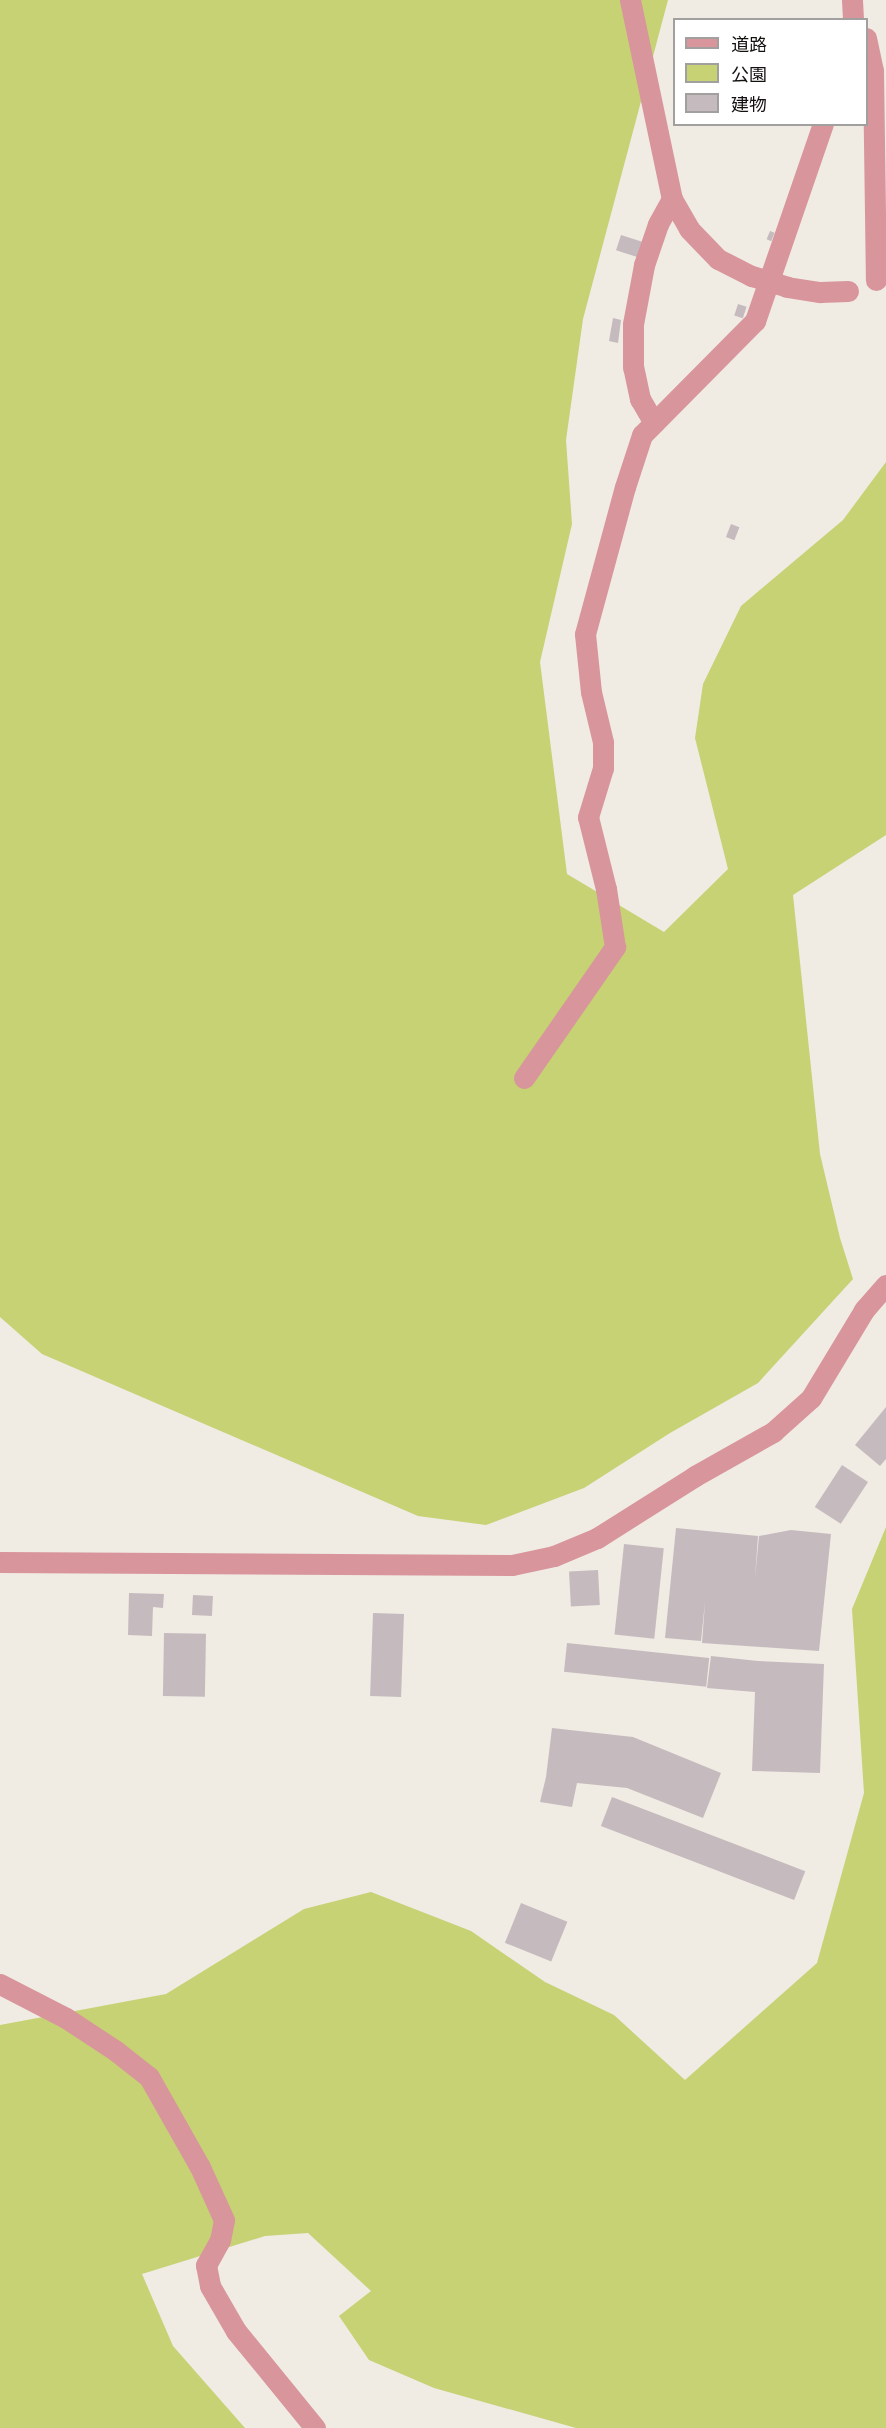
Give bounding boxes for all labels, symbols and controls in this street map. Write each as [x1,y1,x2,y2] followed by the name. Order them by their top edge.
[673,18,868,126] legend
[731,30,767,57] text: 道路
[731,60,767,87] text: 公園
[731,90,767,117] text: 建物

